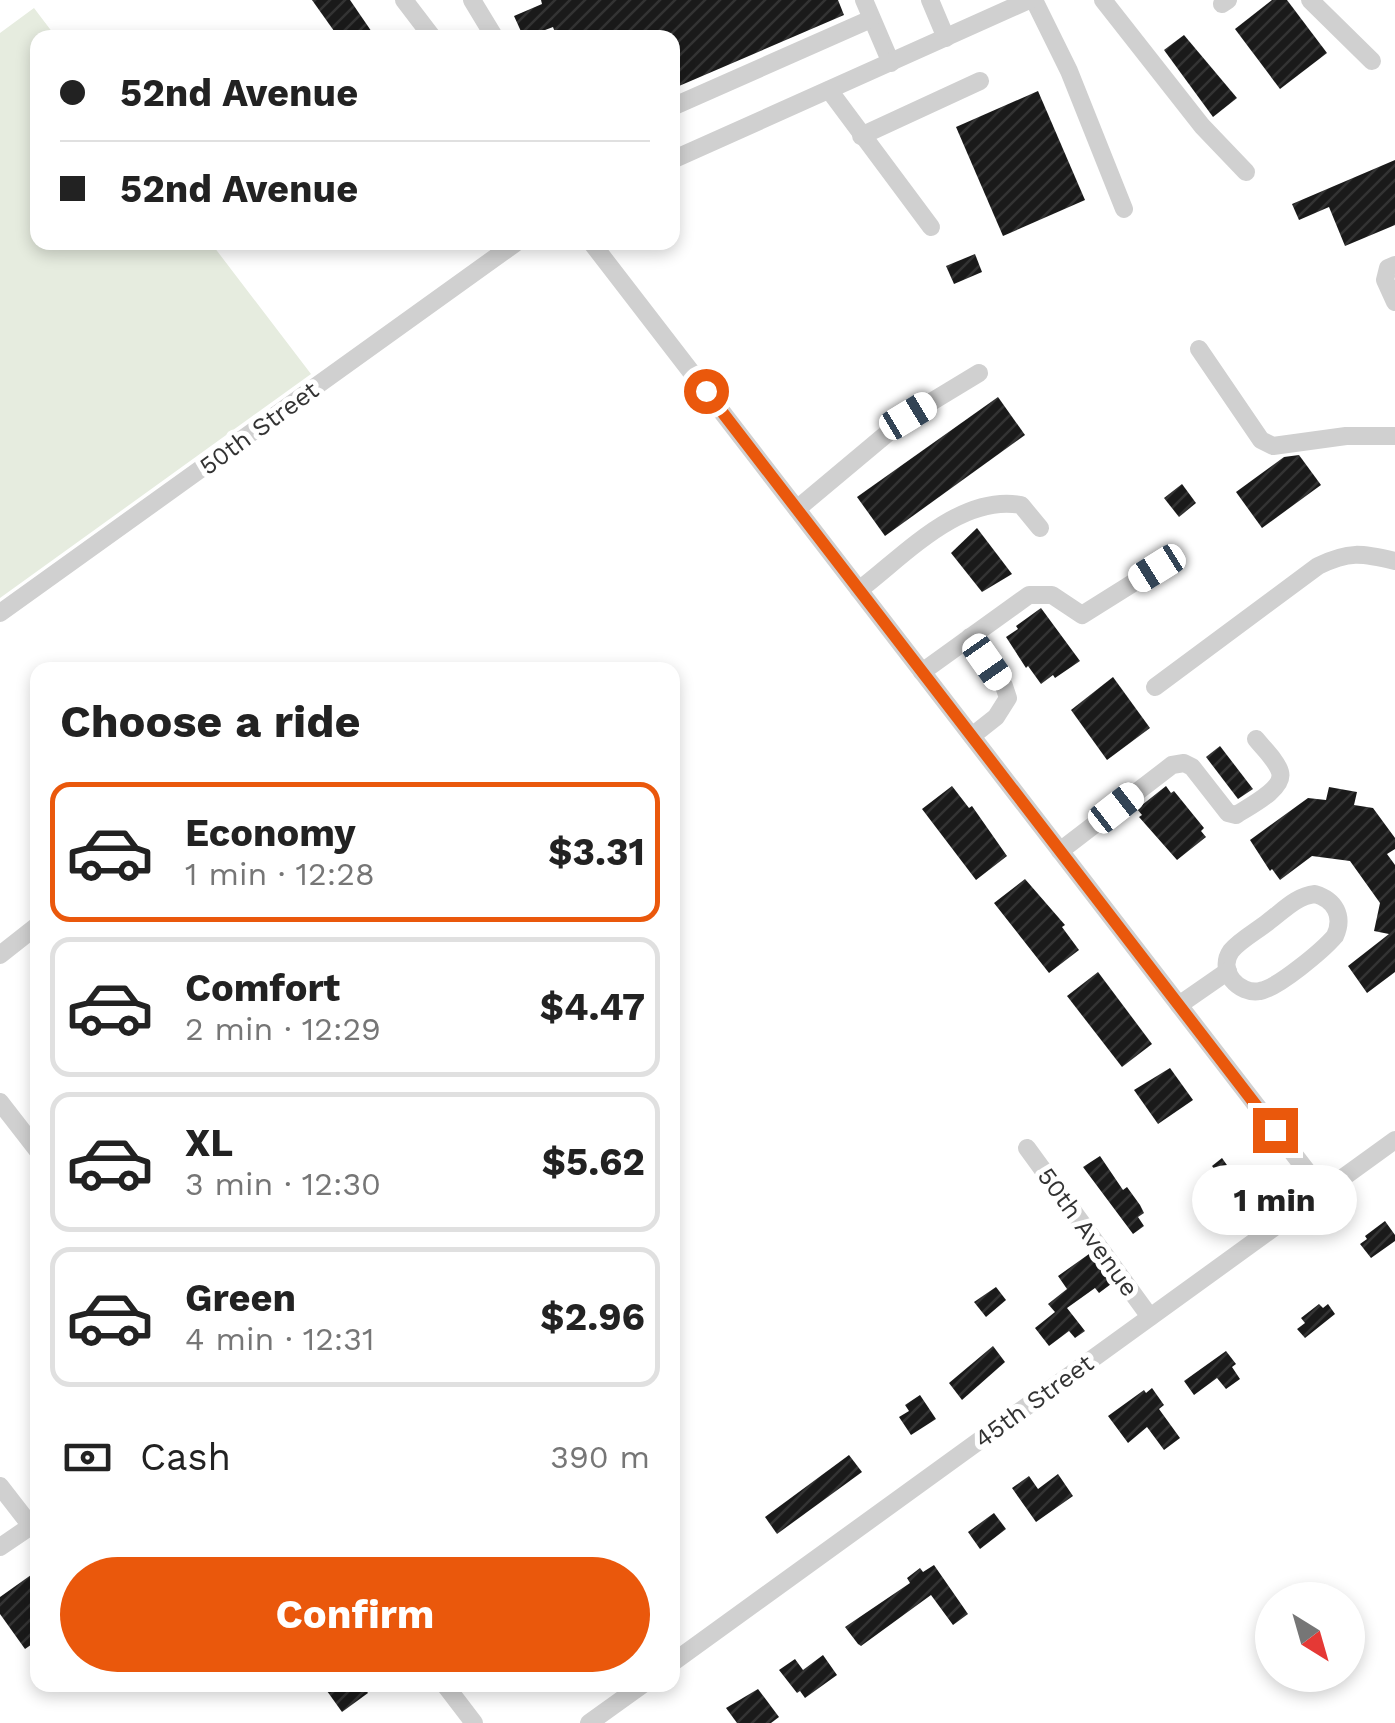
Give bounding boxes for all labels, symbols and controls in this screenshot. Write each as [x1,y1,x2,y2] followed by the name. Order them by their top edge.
[120,71,358,115] text: 52nd Avenue
[120,167,358,211] text: 52nd Avenue
[684,369,729,414] route start
[194,375,325,481] street label: 50th Street
[875,388,941,444] car
[1124,539,1190,597] car
[958,629,1016,695] car
[60,695,360,748] text: Choose a ride
[1083,778,1149,838] car
[65,807,155,897] icon: car
[185,811,356,855] text: Economy
[548,830,645,874] text: $3.31
[185,855,375,893] text: 1 min · 12:28
[65,962,155,1052] icon: car
[185,966,340,1010] text: Comfort
[540,985,645,1029] text: $4.47
[185,1010,381,1048] text: 2 min · 12:29
[1253,1108,1298,1153] route end
[65,1117,155,1207] icon: car
[185,1121,233,1165] text: XL
[542,1140,645,1184] text: $5.62
[1032,1162,1144,1302] street label: 50th Avenue
[185,1165,381,1203] text: 3 min · 12:30
[1192,1165,1358,1235] callout: 1 min
[1233,1181,1316,1219] text: 1 min
[65,1272,155,1362] icon: car
[185,1276,296,1320] text: Green
[540,1295,645,1339] text: $2.96
[185,1320,374,1358] text: 4 min · 12:31
[969,1348,1099,1454] street label: 45th Street
[60,1430,115,1485] icon: cash
[140,1435,231,1479] text: Cash
[550,1438,650,1476] text: 390 m
[60,1557,650,1672] button: Confirm
[1255,1582,1365,1692] north arrow
[1255,1582,1365,1692] map controls

